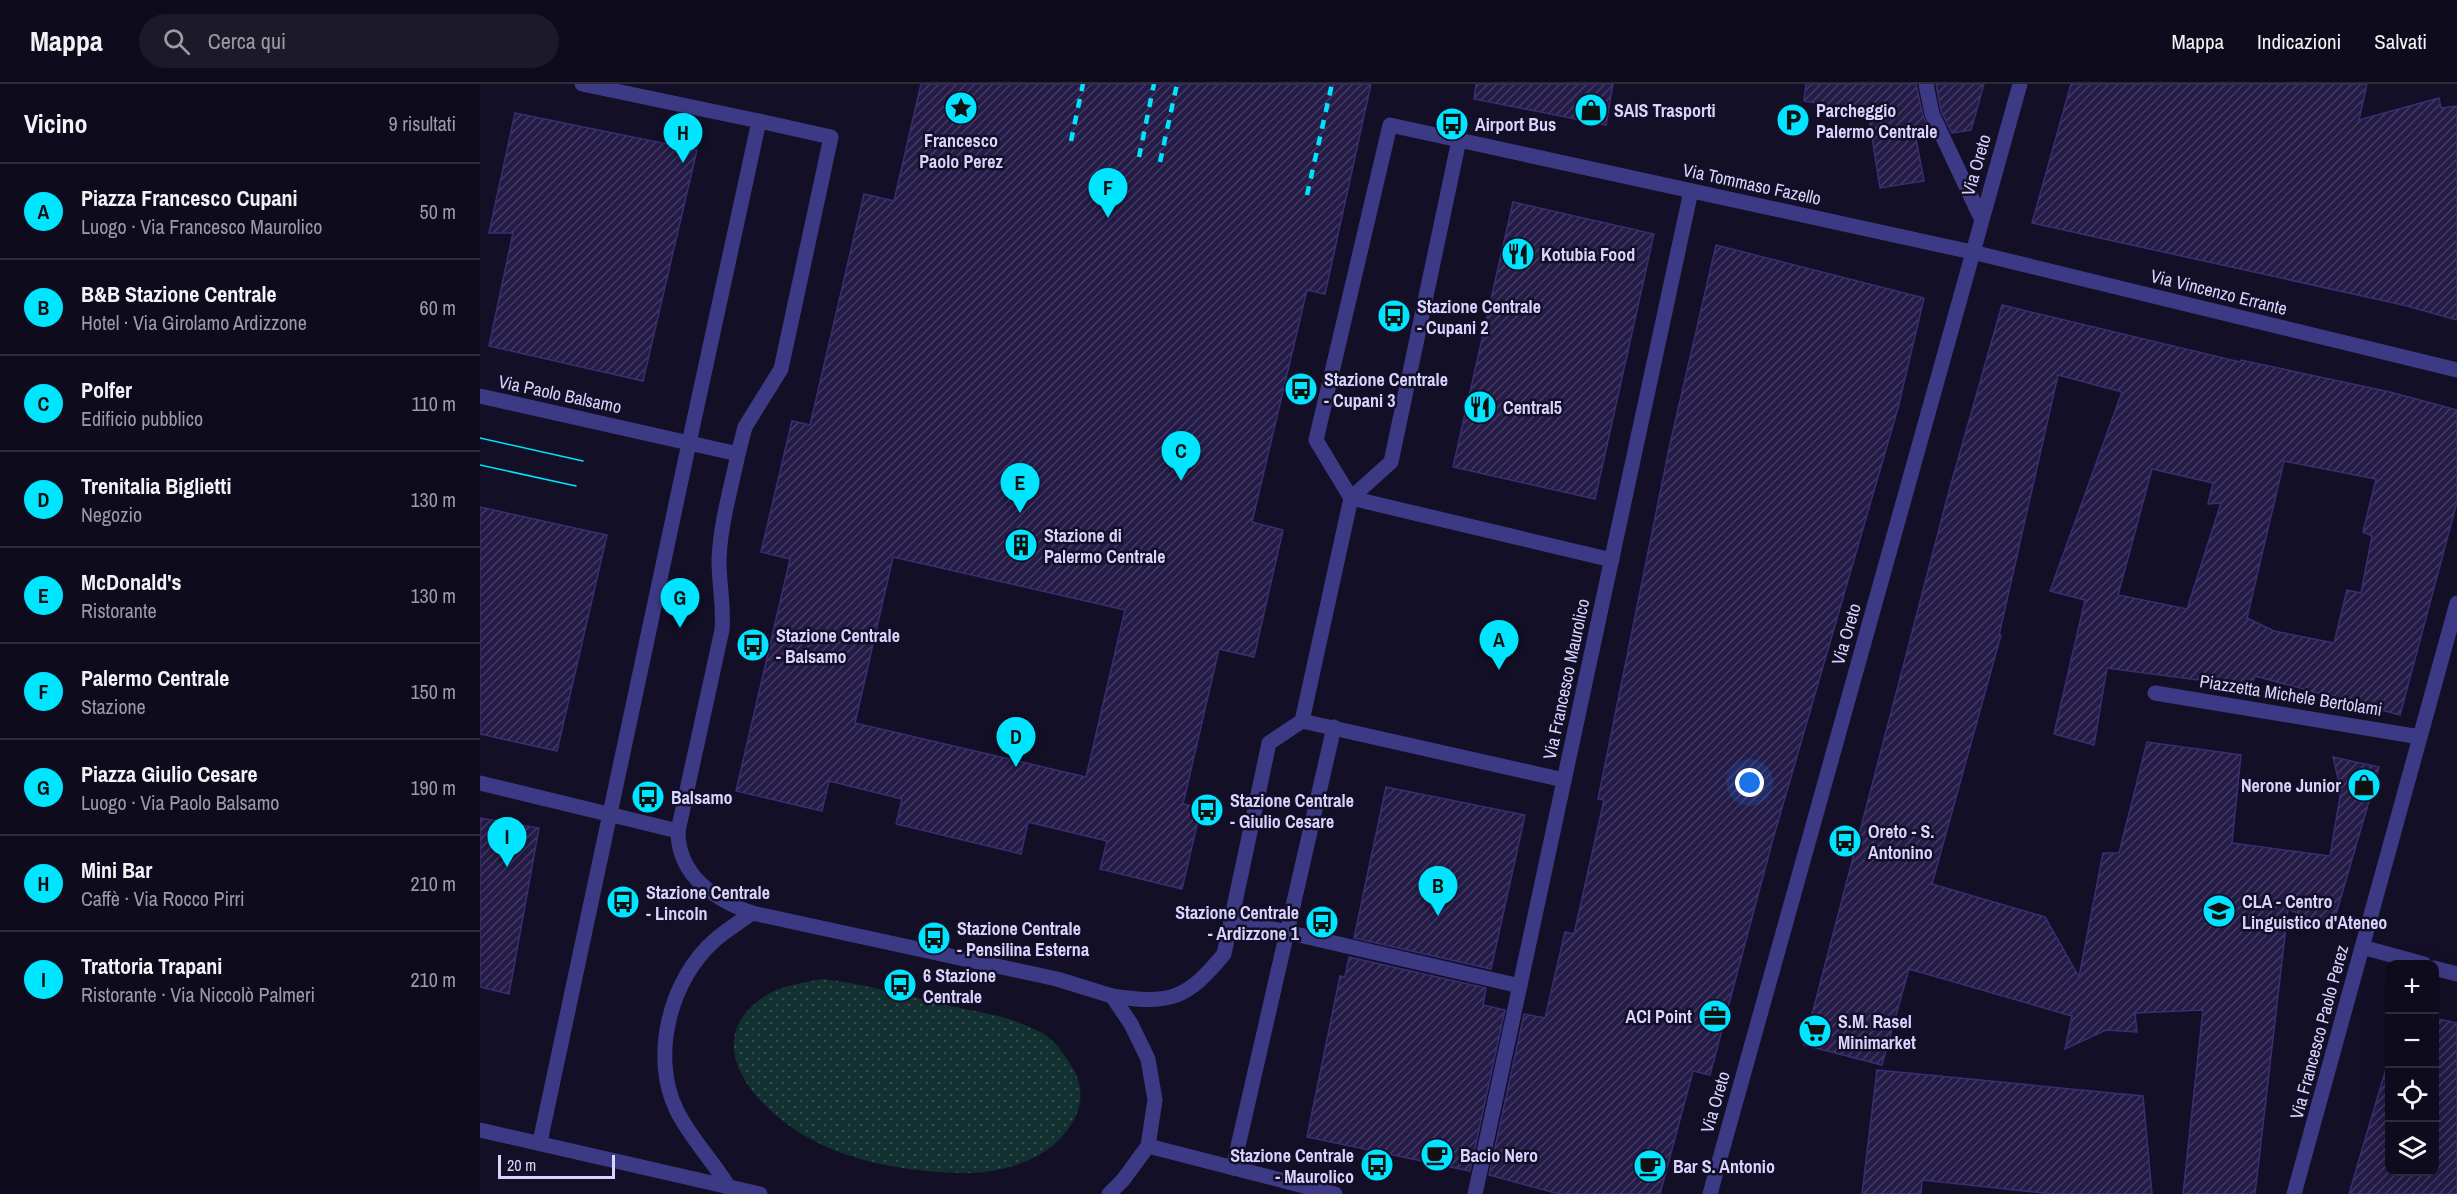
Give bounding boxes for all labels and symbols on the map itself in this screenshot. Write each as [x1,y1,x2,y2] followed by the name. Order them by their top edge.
[943,90,979,126] place icon: Francesco Paolo Perez
[1573,92,1609,128] shop icon: SAIS Trasporti
[1614,98,1716,123] place label: SAIS Trasporti
[1816,98,1937,144] place label: Parcheggio Palermo Centrale
[1775,102,1811,138] parking icon: Parcheggio Palermo Centrale
[1434,106,1470,142] bus stop icon: Airport Bus
[1475,112,1556,137] place label: Airport Bus
[664,113,702,163] pin: H
[919,128,1003,174] place label: Francesco Paolo Perez
[1955,131,1997,199] street label: Via Oreto
[1681,157,1823,211] street label: Via Tommaso Fazello
[1088,168,1128,218] pin: F
[1500,236,1536,272] restaurant icon: Kotubia Food
[1541,242,1635,267] place label: Kotubia Food
[2148,263,2290,321] street label: Via Vincenzo Errante
[1417,294,1541,340] place label: Stazione Centrale - Cupani 2
[1376,298,1412,334] bus stop icon: Stazione Centrale - Cupani 2
[1324,367,1448,413] place label: Stazione Centrale - Cupani 3
[496,369,624,419] street label: Via Paolo Balsamo
[1283,371,1319,407] bus stop icon: Stazione Centrale - Cupani 3
[1462,389,1498,425] restaurant icon: Central5
[1503,395,1562,420] place label: Central5
[1162,432,1200,481] pin: C
[1000,464,1040,513] pin: E
[1044,523,1165,569] place label: Stazione di Palermo Centrale
[1003,527,1039,563] building icon: Stazione di Palermo Centrale
[660,578,700,628] pin: G
[1537,596,1595,762] street label: Via Francesco Maurolico
[1825,600,1867,668] street label: Via Oreto
[1480,620,1518,670] pin: A
[776,623,900,669] place label: Stazione Centrale - Balsamo
[735,627,771,663] bus stop icon: Stazione Centrale - Balsamo
[2198,668,2384,722] street label: Piazzetta Michele Bertolami
[996,718,1036,767] pin: D
[2346,767,2382,803] shop icon: Nerone Junior
[1735,768,1764,797] your location
[2241,773,2341,798] place label: Nerone Junior
[630,779,666,815] bus stop icon: Balsamo
[671,785,733,810] place label: Balsamo
[1230,788,1354,834] place label: Stazione Centrale - Giulio Cesare
[1189,792,1225,828] bus stop icon: Stazione Centrale - Giulio Cesare
[488,818,526,867] pin: I
[1868,819,1934,865] place label: Oreto - S. Antonino
[1827,823,1863,859] bus stop icon: Oreto - S. Antonino
[1418,866,1458,916] pin: B
[646,880,770,926] place label: Stazione Centrale - Lincoln
[605,884,641,920] bus stop icon: Stazione Centrale - Lincoln
[2242,889,2387,935] place label: CLA - Centro Linguistico d'Ateneo
[2201,893,2237,929] school or university icon: CLA - Centro Linguistico d'Ateneo
[1175,900,1300,946] place label: Stazione Centrale - Ardizzone 1
[1304,904,1340,940] bus stop icon: Stazione Centrale - Ardizzone 1
[957,916,1090,962] place label: Stazione Centrale - Pensilina Esterna
[916,920,952,956] bus stop icon: Stazione Centrale - Pensilina Esterna
[2284,942,2354,1122] street label: Via Francesco Paolo Perez
[923,963,996,1009] place label: 6 Stazione Centrale
[882,967,918,1003] bus stop icon: 6 Stazione Centrale
[1697,998,1733,1034] office icon: ACI Point
[1626,1004,1692,1029] place label: ACI Point
[1838,1009,1916,1055] place label: S.M. Rasel Minimarket
[1797,1013,1833,1049] supermarket icon: S.M. Rasel Minimarket
[1694,1068,1736,1136] street label: Via Oreto
[1419,1137,1455,1173] cafe icon: Bacio Nero
[1230,1143,1354,1189] place label: Stazione Centrale - Maurolico
[1460,1143,1538,1168] place label: Bacio Nero
[1359,1147,1395,1183] bus stop icon: Stazione Centrale - Maurolico
[1632,1148,1668,1184] cafe icon: Bar S. Antonio
[498,1152,615,1180] scale bar
[1673,1154,1775,1179] place label: Bar S. Antonio

